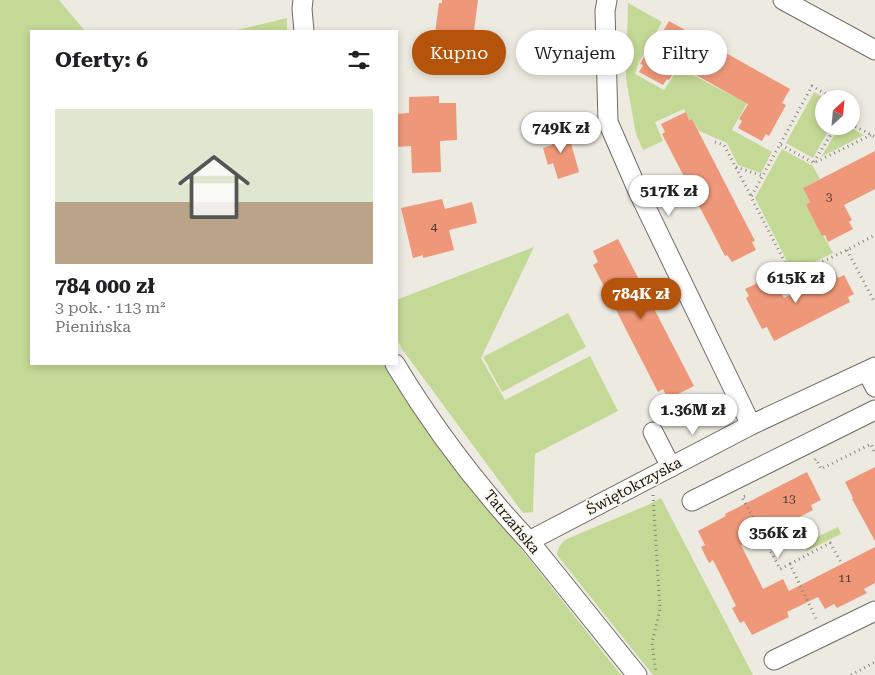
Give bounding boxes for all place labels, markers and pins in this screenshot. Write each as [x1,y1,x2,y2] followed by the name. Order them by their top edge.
[515,112,607,154] pin: 749K zł
[623,174,715,217] pin: 517K zł
[750,262,842,304] pin: 615K zł
[595,278,687,320] pin: 784K zł
[641,394,745,436] pin: 1.36M zł
[732,516,824,559] pin: 356K zł

